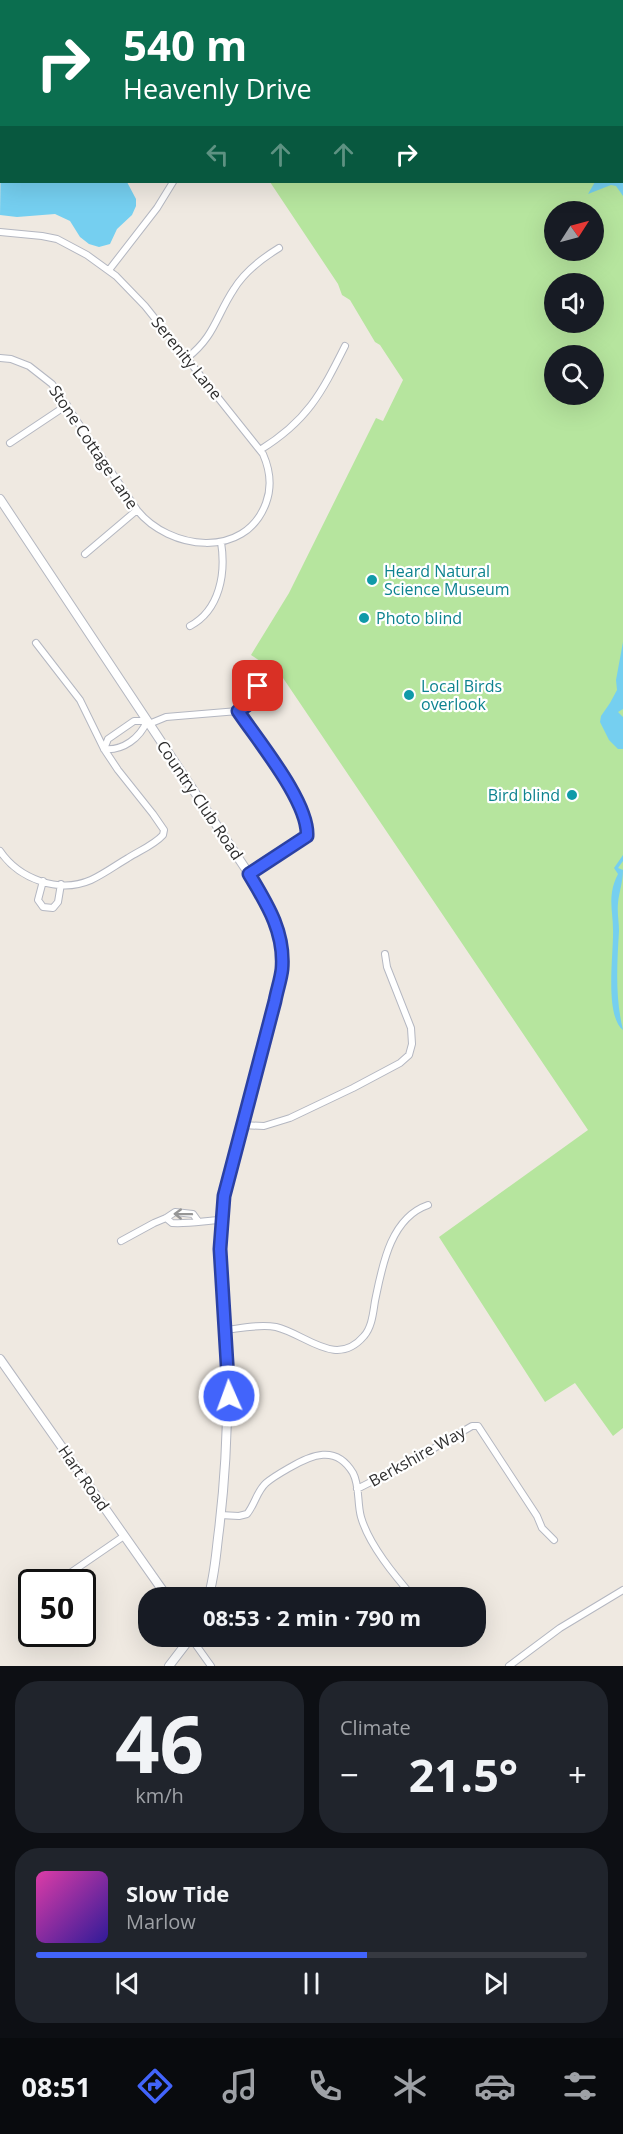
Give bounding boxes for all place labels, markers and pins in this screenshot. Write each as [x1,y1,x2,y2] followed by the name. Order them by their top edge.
[384,560,510,600] place label: Heard Natural Science Museum
[365,573,379,587] marker: Heard Natural Science Museum
[376,607,462,629] place label: Photo blind
[357,611,371,625] marker: Photo blind
[232,660,283,711] pin
[421,675,502,715] place label: Local Birds overlook
[402,688,416,702] marker: Local Birds overlook
[488,784,560,806] place label: Bird blind
[565,788,579,802] marker: Bird blind

